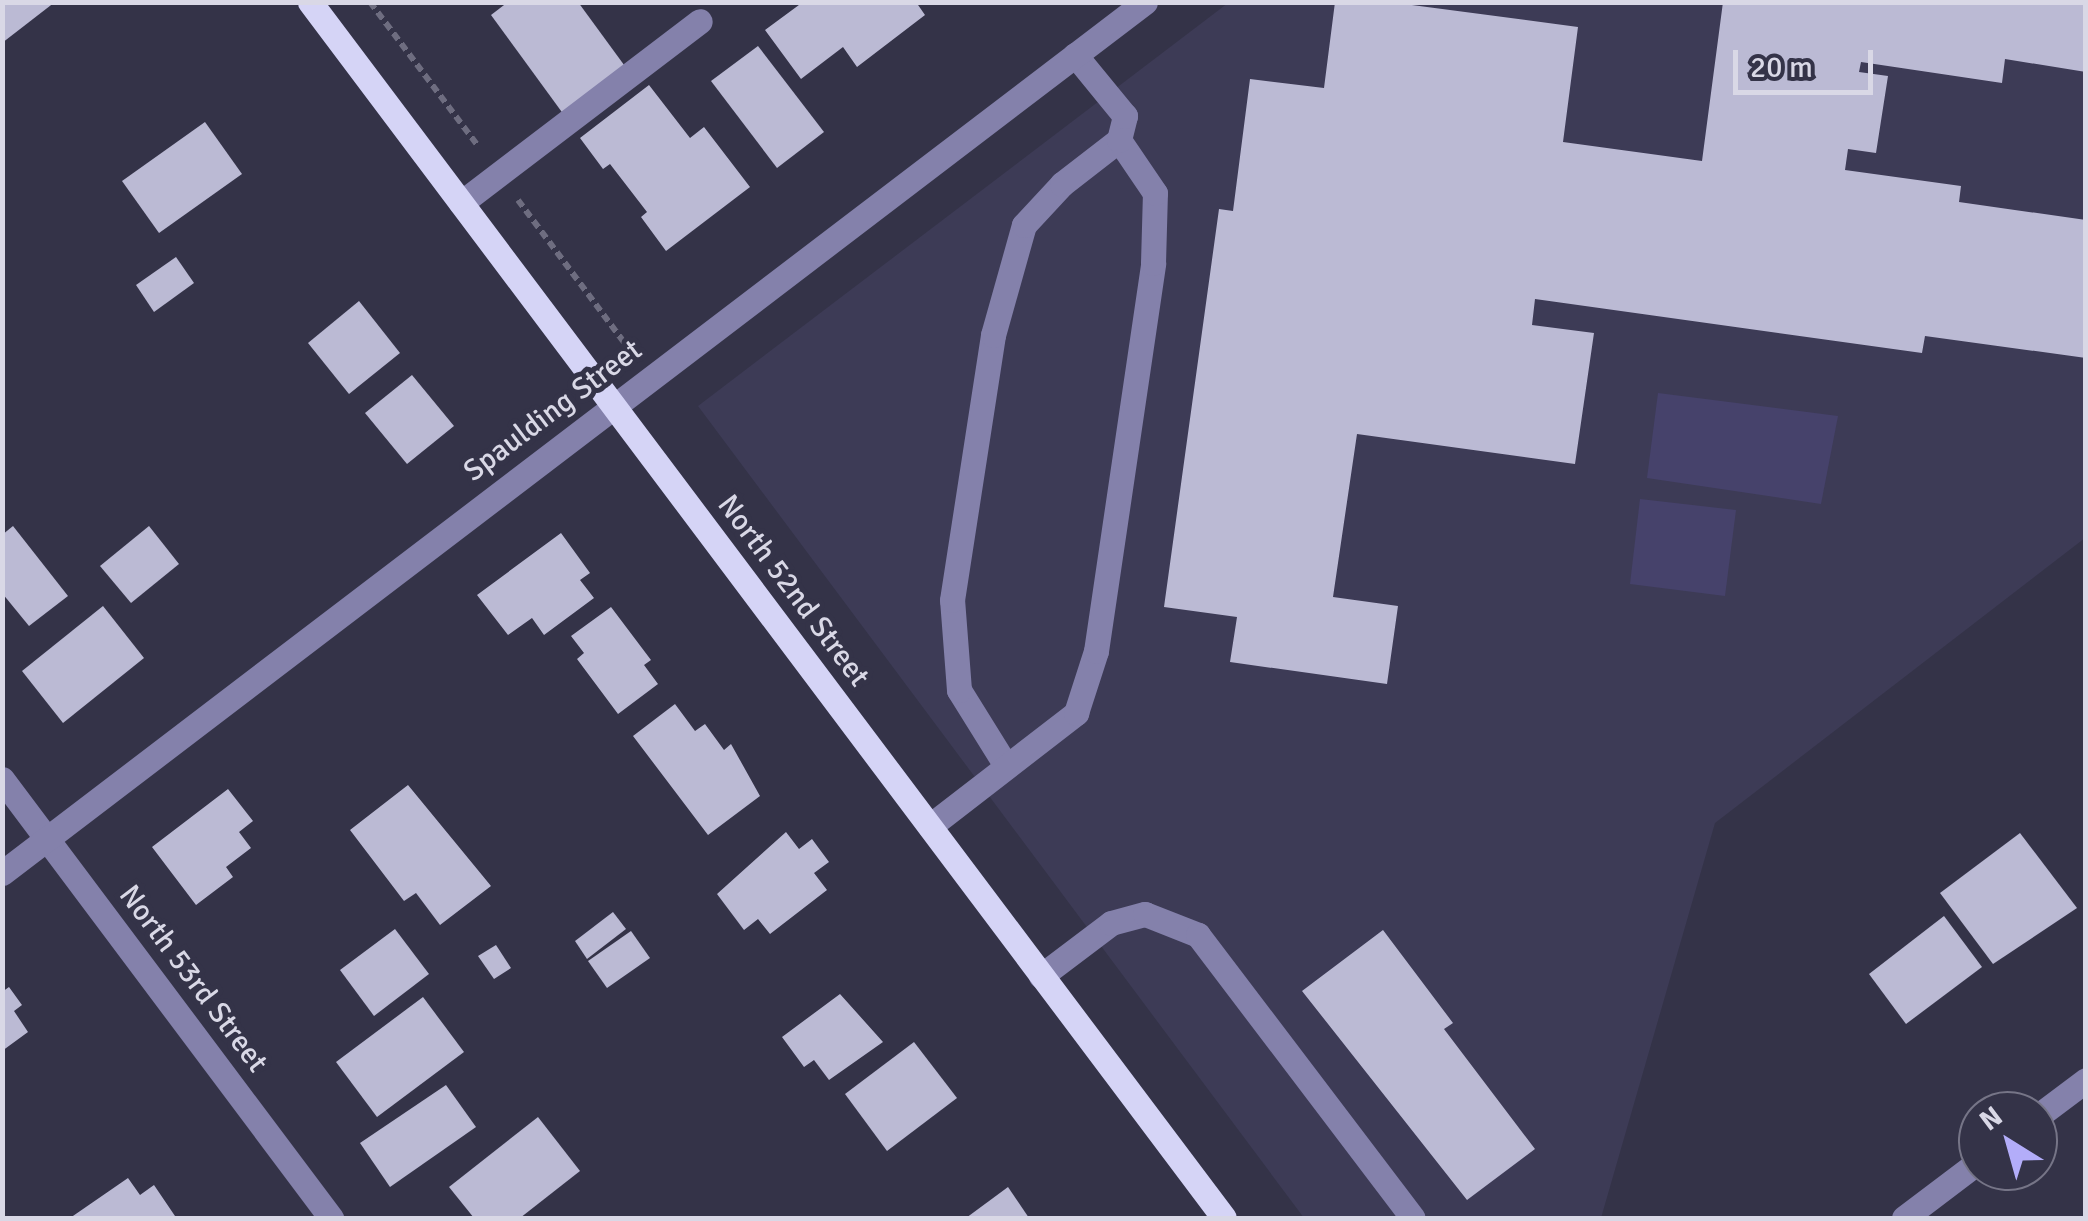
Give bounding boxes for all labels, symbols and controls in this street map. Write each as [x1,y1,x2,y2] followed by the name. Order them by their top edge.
[1738,30,1878,92] scale bar
[1750,49,1813,86] text: 20 m
[457,332,649,490] street label: Spaulding Street
[709,488,877,694] street label: North 52nd Street
[111,878,275,1080] street label: North 53rd Street
[1958,1091,2058,1191] north arrow
[1973,1099,2009,1138] text: N

